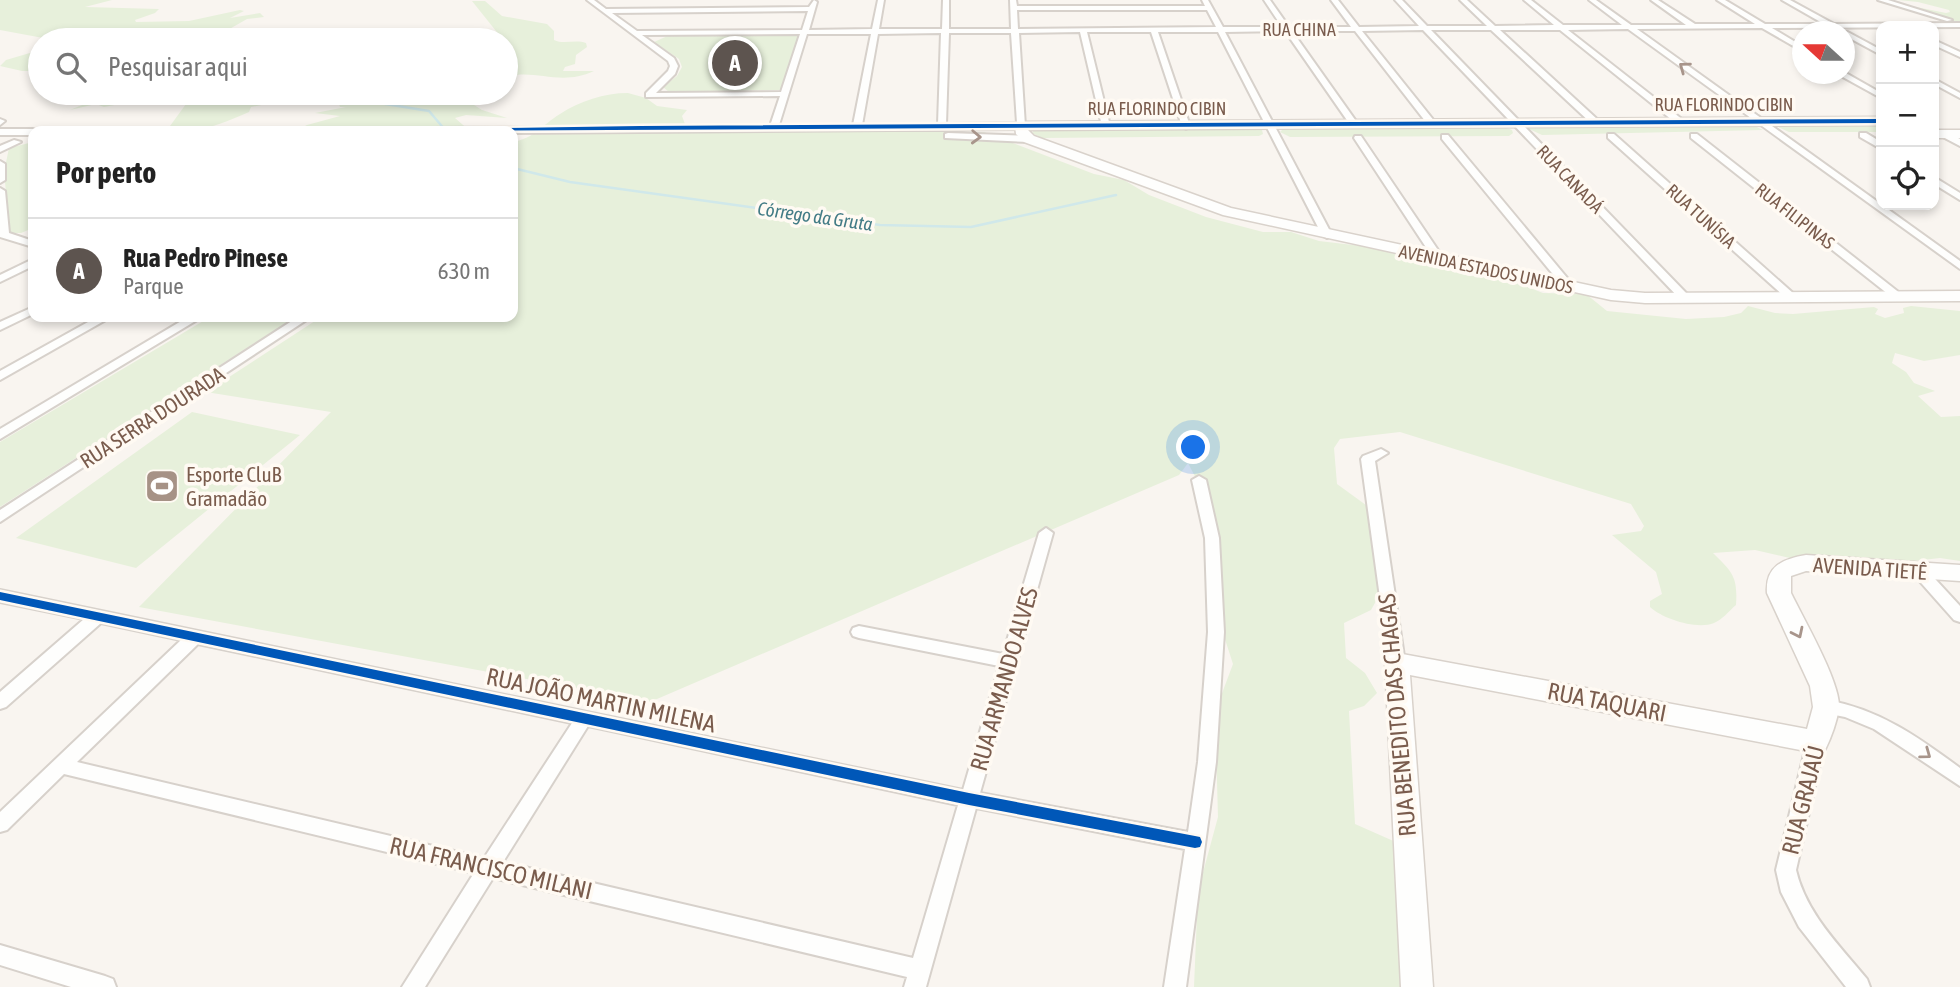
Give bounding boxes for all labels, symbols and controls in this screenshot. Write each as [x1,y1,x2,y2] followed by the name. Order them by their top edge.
[1262,19,1336,40] street label: RUA CHINA
[1792,21,1855,84] north arrow
[1876,21,1939,210] map controls
[1876,21,1939,84] button: +
[28,28,518,105] search box
[712,37,758,89] pin: A
[52,48,90,86] icon: search
[108,52,248,82] text: Pesquisar aqui
[1679,63,1692,76] one-way arrow
[1876,84,1939,147] button: −
[1655,94,1793,115] street label: RUA FLORINDO CIBIN
[1088,98,1226,119] street label: RUA FLORINDO CIBIN
[971,129,982,144] one-way arrow
[1533,141,1608,217] street label: RUA CANADÁ
[1876,147,1939,210] button: locate
[56,155,156,189] text: Por perto
[1751,179,1839,254] street label: RUA FILIPINAS
[1662,180,1740,253] street label: RUA TUNÍSIA
[756,197,874,235] water label: Córrego da Gruta
[1397,240,1575,298] street label: AVENIDA ESTADOS UNIDOS
[123,243,288,273] text: Rua Pedro Pinese
[73,258,85,284] text: A
[438,258,490,284] text: 630 m
[123,273,184,299] text: Parque
[75,361,229,473] street label: RUA SERRA DOURADA
[1176,430,1210,464] your location
[186,462,282,510] place label: Esporte CluB Gramadão
[143,467,181,505] sports icon: Esporte CluB Gramadão
[1813,552,1927,584] street label: AVENIDA TIETÊ
[965,584,1043,774] street label: RUA ARMANDO ALVES
[1373,592,1421,838] street label: RUA BENEDITO DAS CHAGAS
[1790,626,1804,638] one-way arrow
[484,663,718,738] street label: RUA JOÃO MARTIN MILENA
[1545,677,1669,727] street label: RUA TAQUARI
[1776,743,1830,857] street label: RUA GRAJAÚ
[1918,745,1931,758] one-way arrow
[387,832,595,904] street label: RUA FRANCISCO MILANI

